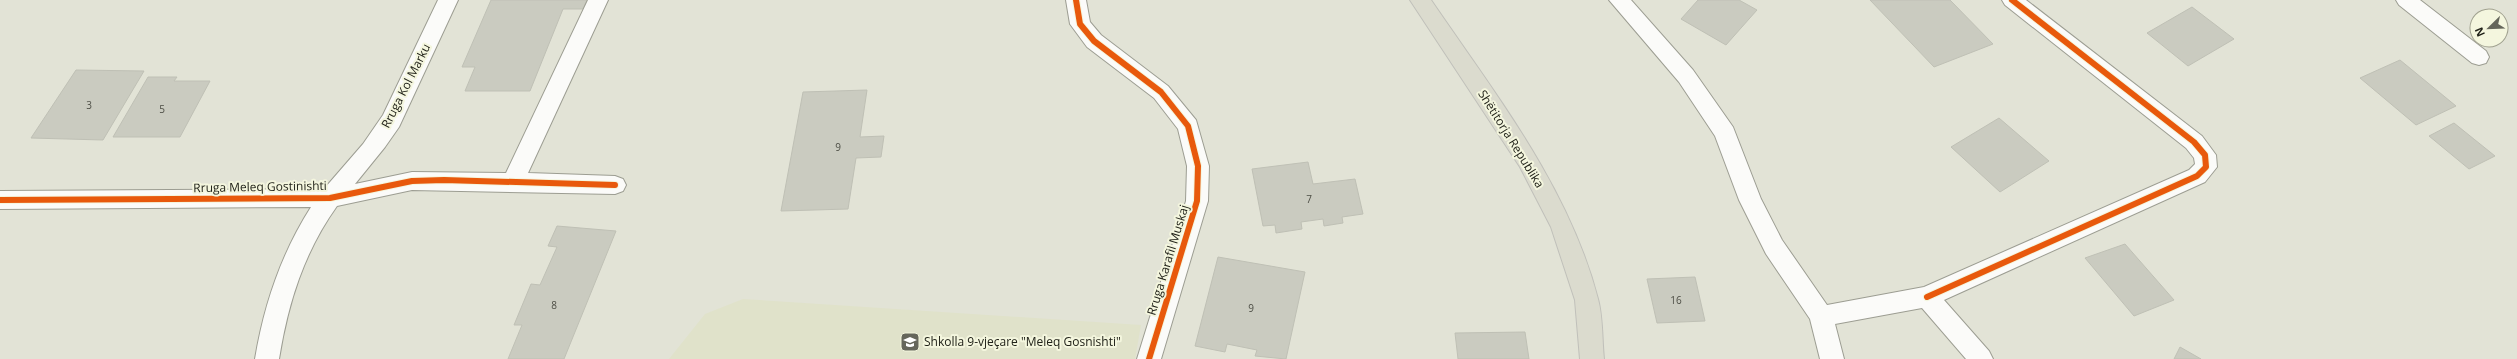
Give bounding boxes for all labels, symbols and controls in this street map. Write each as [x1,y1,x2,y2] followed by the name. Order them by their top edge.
[2469,8,2509,48] north arrow
[2471,25,2488,39] text: N
[377,41,434,131] street label: Rruga Kol Marku
[1474,87,1548,191] street label: Shëtitorja Republika
[86,98,92,112] house number: 3
[159,102,165,116] house number: 5
[835,140,841,154] house number: 9
[193,177,327,196] street label: Rruga Meleq Gostinishti
[1306,192,1312,206] house number: 7
[1143,203,1192,317] street label: Rruga Karafil Muskaj
[1670,293,1682,307] house number: 16
[551,298,557,312] house number: 8
[1248,301,1254,315] house number: 9
[899,331,921,353] school or university icon: Shkolla 9-vjeçare "Meleq Gosnishti"
[924,333,1121,350] place label: Shkolla 9-vjeçare "Meleq Gosnishti"

